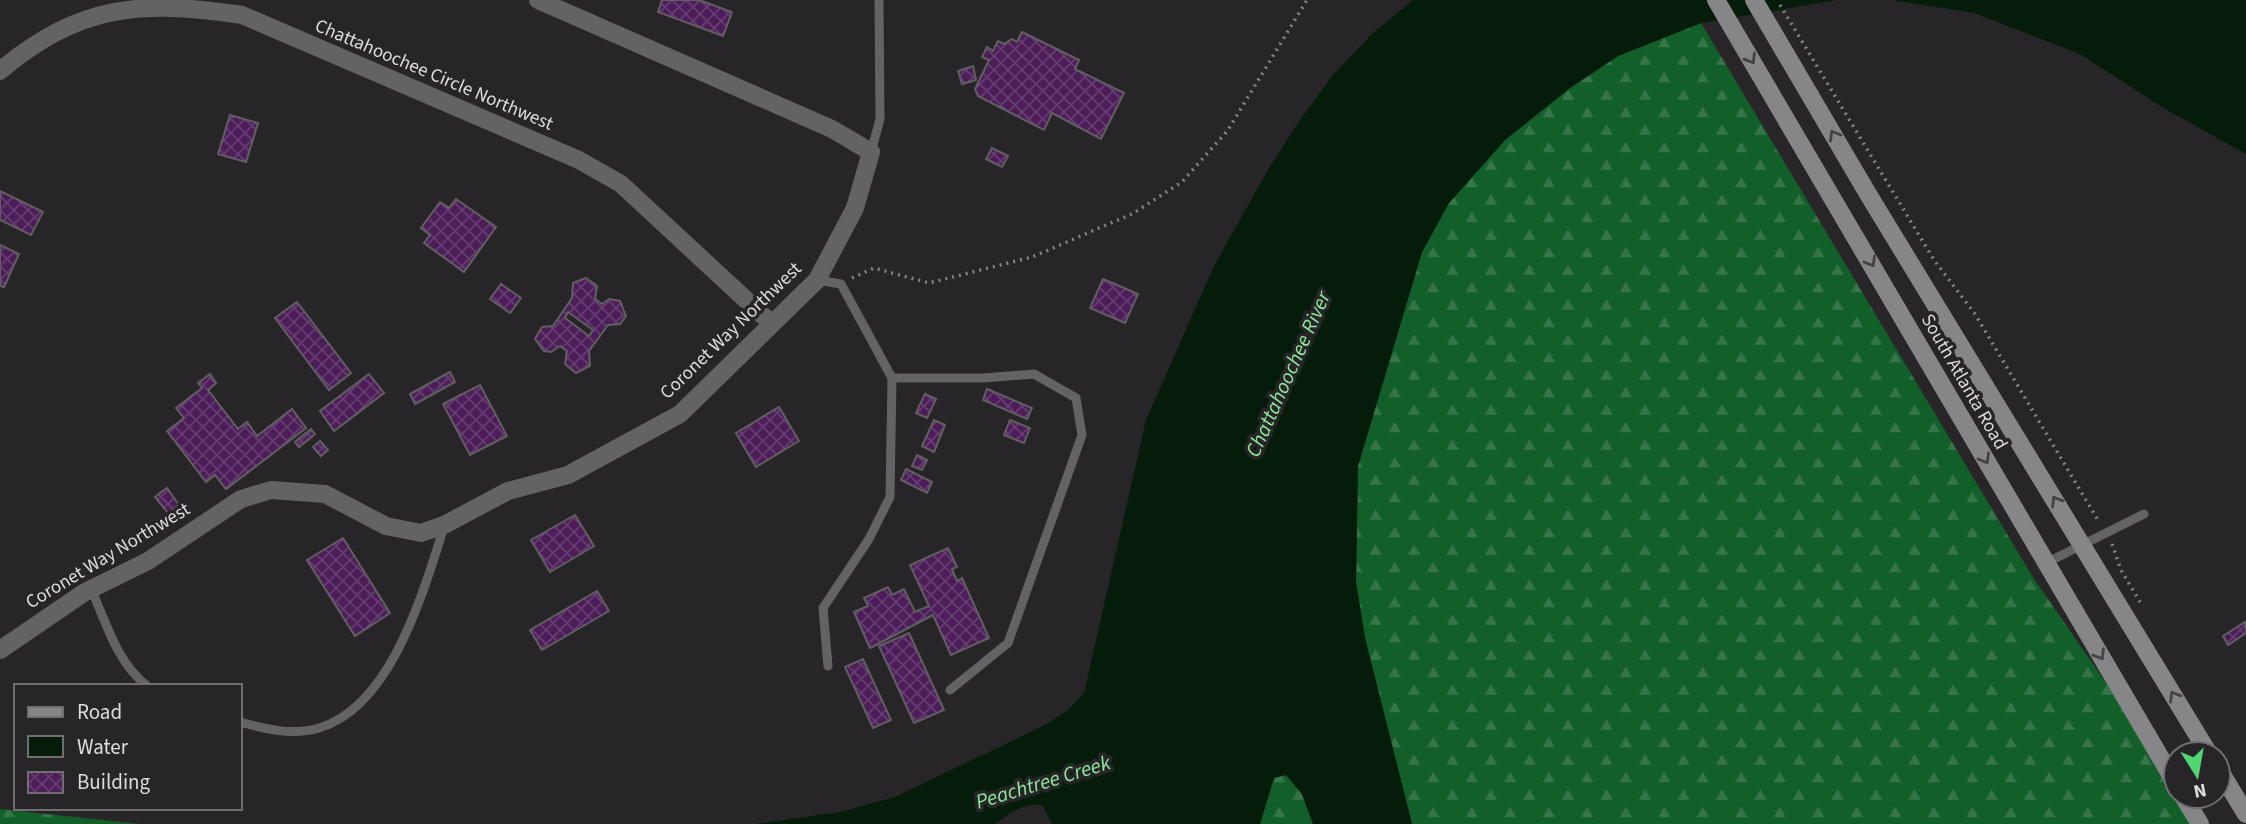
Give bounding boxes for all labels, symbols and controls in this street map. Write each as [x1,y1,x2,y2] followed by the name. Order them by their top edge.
[311,12,558,138] street label: Chattahoochee Circle Northwest
[1743,51,1756,64] one-way arrow
[1829,130,1842,143] one-way arrow
[1863,255,1876,268] one-way arrow
[654,256,808,406] street label: Coronet Way Northwest
[1238,286,1338,462] water label: Chattahoochee River
[1914,309,2014,455] street label: South Atlanta Road
[1977,452,1990,465] one-way arrow
[21,496,196,616] street label: Coronet Way Northwest
[2051,496,2064,509] one-way arrow
[2092,648,2105,661] one-way arrow
[14,684,242,810] legend
[2169,690,2182,703] one-way arrow
[77,697,122,727] text: Road
[77,732,129,762] text: Water
[2162,740,2232,810] north arrow
[972,747,1115,817] water label: Peachtree Creek
[77,767,151,797] text: Building
[2191,776,2209,805] text: N

